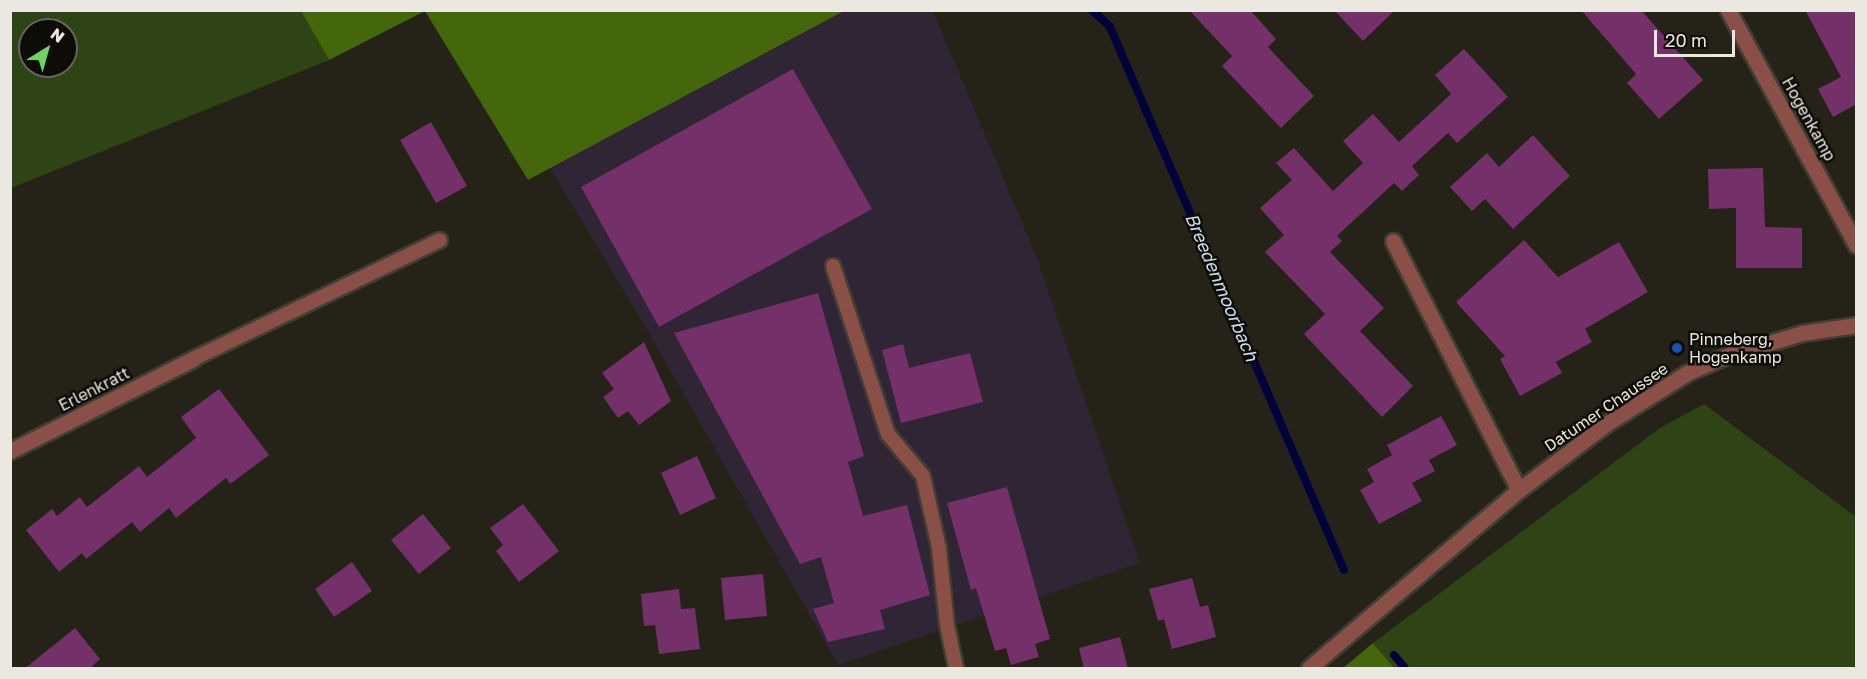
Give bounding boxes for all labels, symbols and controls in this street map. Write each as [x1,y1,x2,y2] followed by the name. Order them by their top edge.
[18,18,78,78] north arrow
[1657,18,1738,56] scale bar
[47,24,69,47] text: N
[1665,29,1707,51] text: 20 m
[1778,74,1840,164] street label: Hogenkamp
[1181,210,1263,364] water label: Breedenmoorbach
[1689,329,1782,367] place label: Pinneberg, Hogenkamp
[1670,341,1684,355] marker: Pinneberg, Hogenkamp
[1541,359,1671,455] street label: Datumer Chaussee
[55,363,133,415] street label: Erlenkratt

